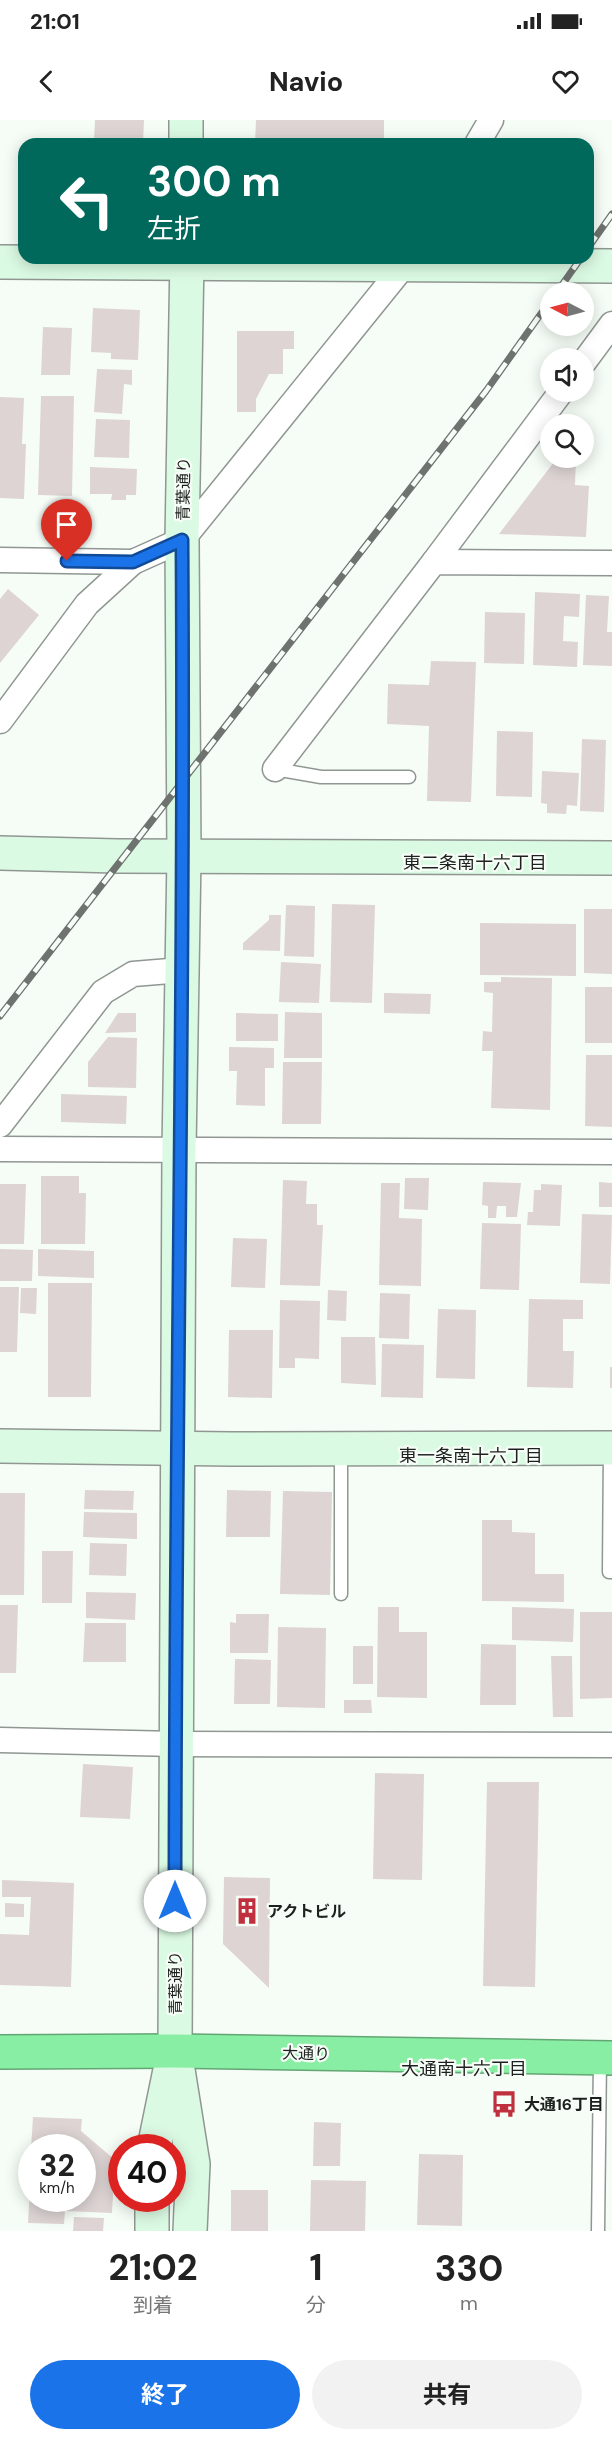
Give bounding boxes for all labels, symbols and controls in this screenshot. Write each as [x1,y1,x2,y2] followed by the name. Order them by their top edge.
[30,7,80,36] text: 21:01
[269,64,343,99] text: Navio
[30,65,63,98] icon: back
[549,65,582,98] icon: heart
[147,154,281,209] text: 300 m
[48,162,126,240] icon: left
[147,211,201,246] text: 左折
[540,282,594,336] north arrow
[540,282,594,468] map controls
[540,348,594,402] button: sound
[540,414,594,468] button: search
[172,457,195,521] street label: 青葉通り
[41,499,92,561] pin
[50,508,83,541] icon: arrive
[403,851,547,875] district label: 東二条南十六丁目
[399,1444,543,1468] district label: 東一条南十六丁目
[143,1869,207,1933] position arrow
[232,1896,262,1926] building icon: アクトビル
[267,1901,346,1922] place label: アクトビル
[165,1951,186,2015] street label: 青葉通り
[282,2043,330,2064] street label: 大通り
[401,2057,527,2081] district label: 大通南十六丁目
[489,2089,519,2119] bus stop icon: 大通16丁目
[524,2094,604,2115] place label: 大通16丁目
[108,2134,186,2212] speed limit sign: 40
[39,2146,75,2185] text: 32
[39,2178,75,2198] text: km/h
[109,2244,198,2291] text: 21:02
[310,2244,323,2291] text: 1
[435,2245,503,2292] text: 330
[460,2290,478,2316] text: m
[133,2292,173,2318] text: 到着
[306,2292,326,2318] text: 分
[30,2360,300,2429] button: 終了
[312,2360,582,2429] button: 共有

